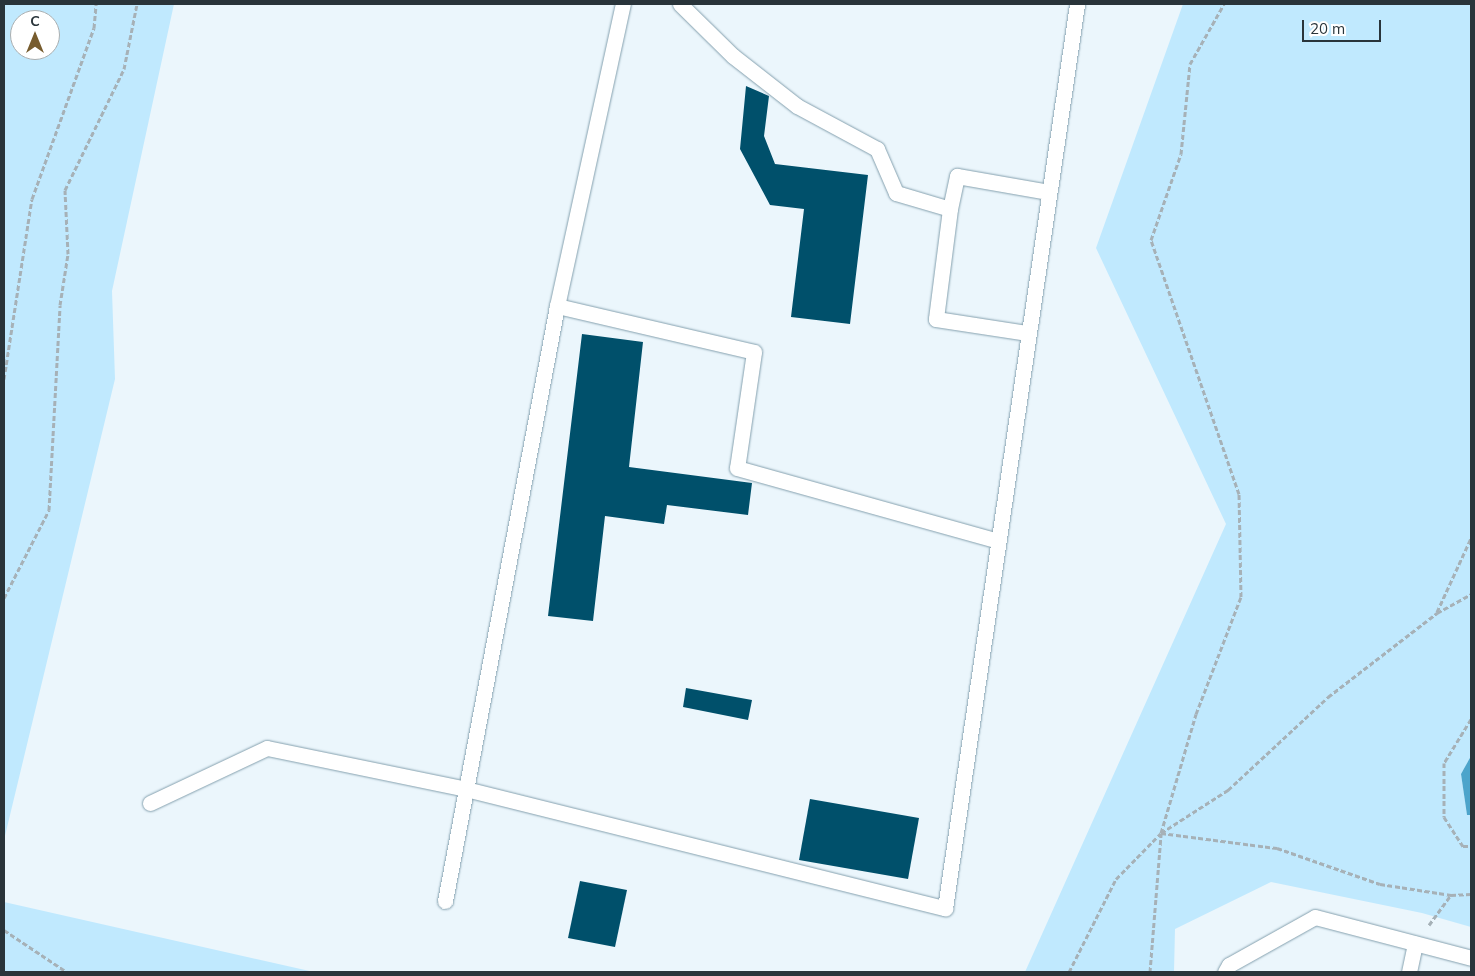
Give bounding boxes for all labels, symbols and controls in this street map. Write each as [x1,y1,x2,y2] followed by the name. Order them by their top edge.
[10,10,60,60] north arrow
[1305,10,1384,42] scale bar
[30,12,40,30] text: С
[1310,19,1345,38] text: 20 m

